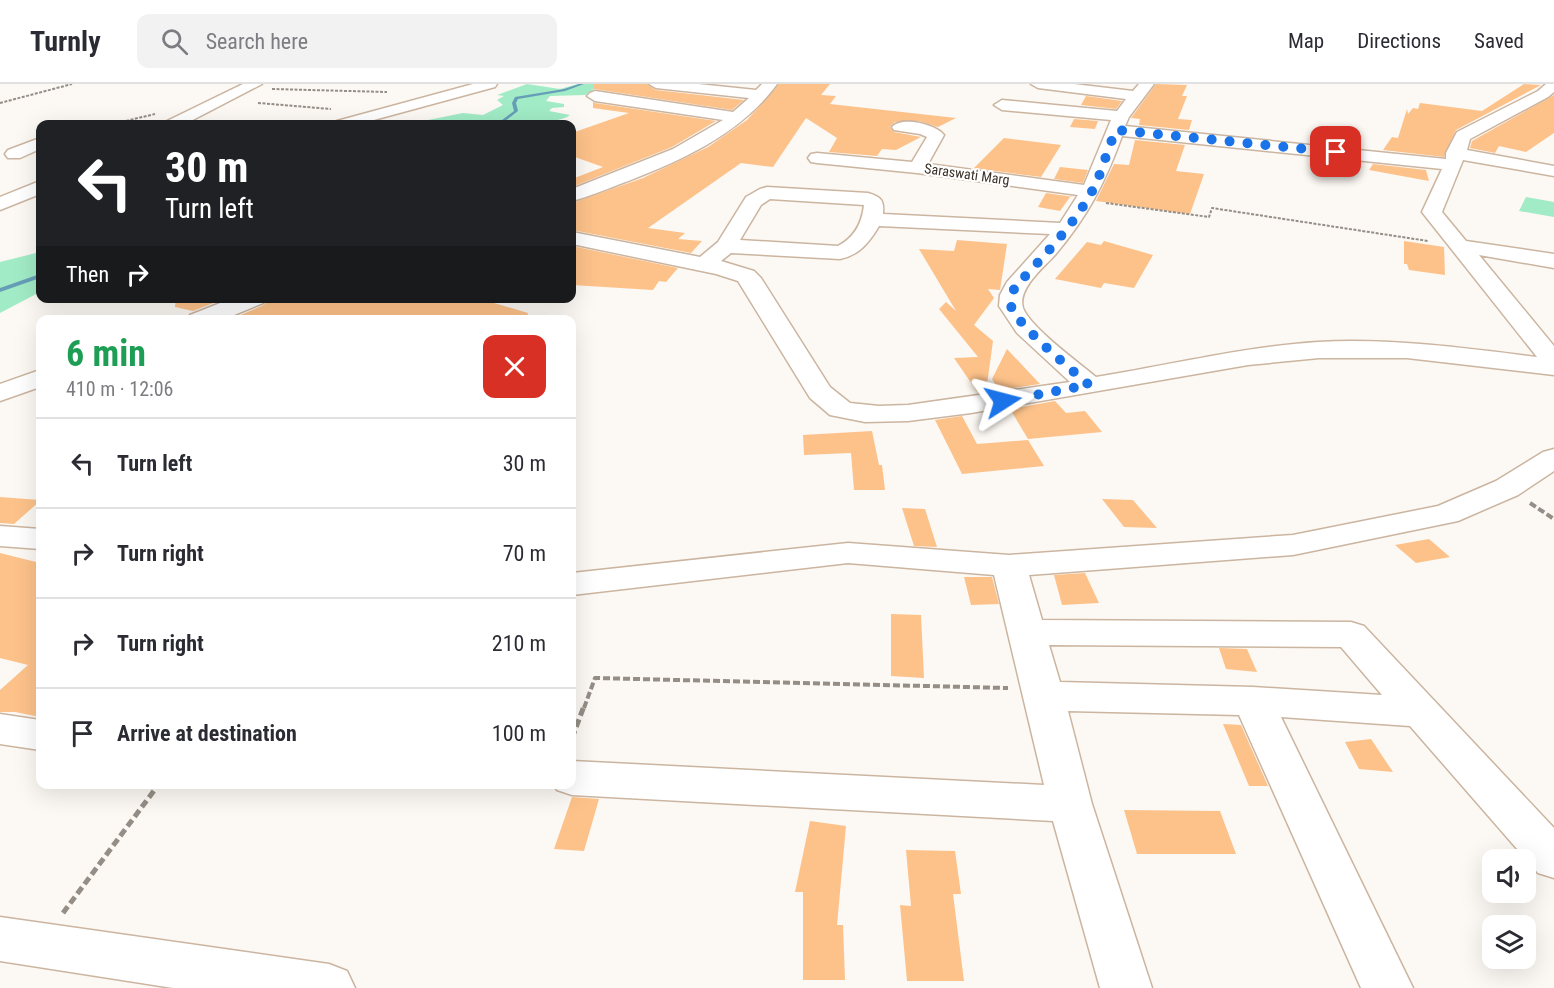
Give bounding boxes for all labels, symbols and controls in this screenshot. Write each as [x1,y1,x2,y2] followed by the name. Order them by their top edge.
[137,14,557,68] search box
[30,25,101,58] text: Turnly
[158,25,191,58] icon: search
[206,29,308,54] text: Search here
[1288,29,1324,53] text: Map
[1357,29,1441,53] text: Directions
[1474,29,1524,53] text: Saved
[1310,126,1361,177] pin
[1319,135,1352,168] icon: arrive
[165,143,248,192] text: 30 m
[66,144,144,222] icon: left
[923,160,1011,188] street label: Saraswati Marg
[165,193,254,225] text: Turn left
[121,258,154,291] icon: right
[66,262,109,287] text: Then
[66,333,146,375] text: 6 min
[483,335,546,398] button: close
[971,369,1035,433] position arrow
[66,377,173,401] text: 410 m · 12:06
[66,447,99,480] icon: left
[117,451,192,476] text: Turn left
[503,451,546,476] text: 30 m
[66,537,99,570] icon: right
[117,541,204,566] text: Turn right
[503,541,546,566] text: 70 m
[66,627,99,660] icon: right
[117,631,204,656] text: Turn right
[492,631,546,656] text: 210 m
[66,717,99,750] icon: arrive
[117,721,297,746] text: Arrive at destination
[492,721,546,746] text: 100 m
[1482,849,1536,969] map controls
[1482,849,1536,903] button: sound
[1482,915,1536,969] button: layers

